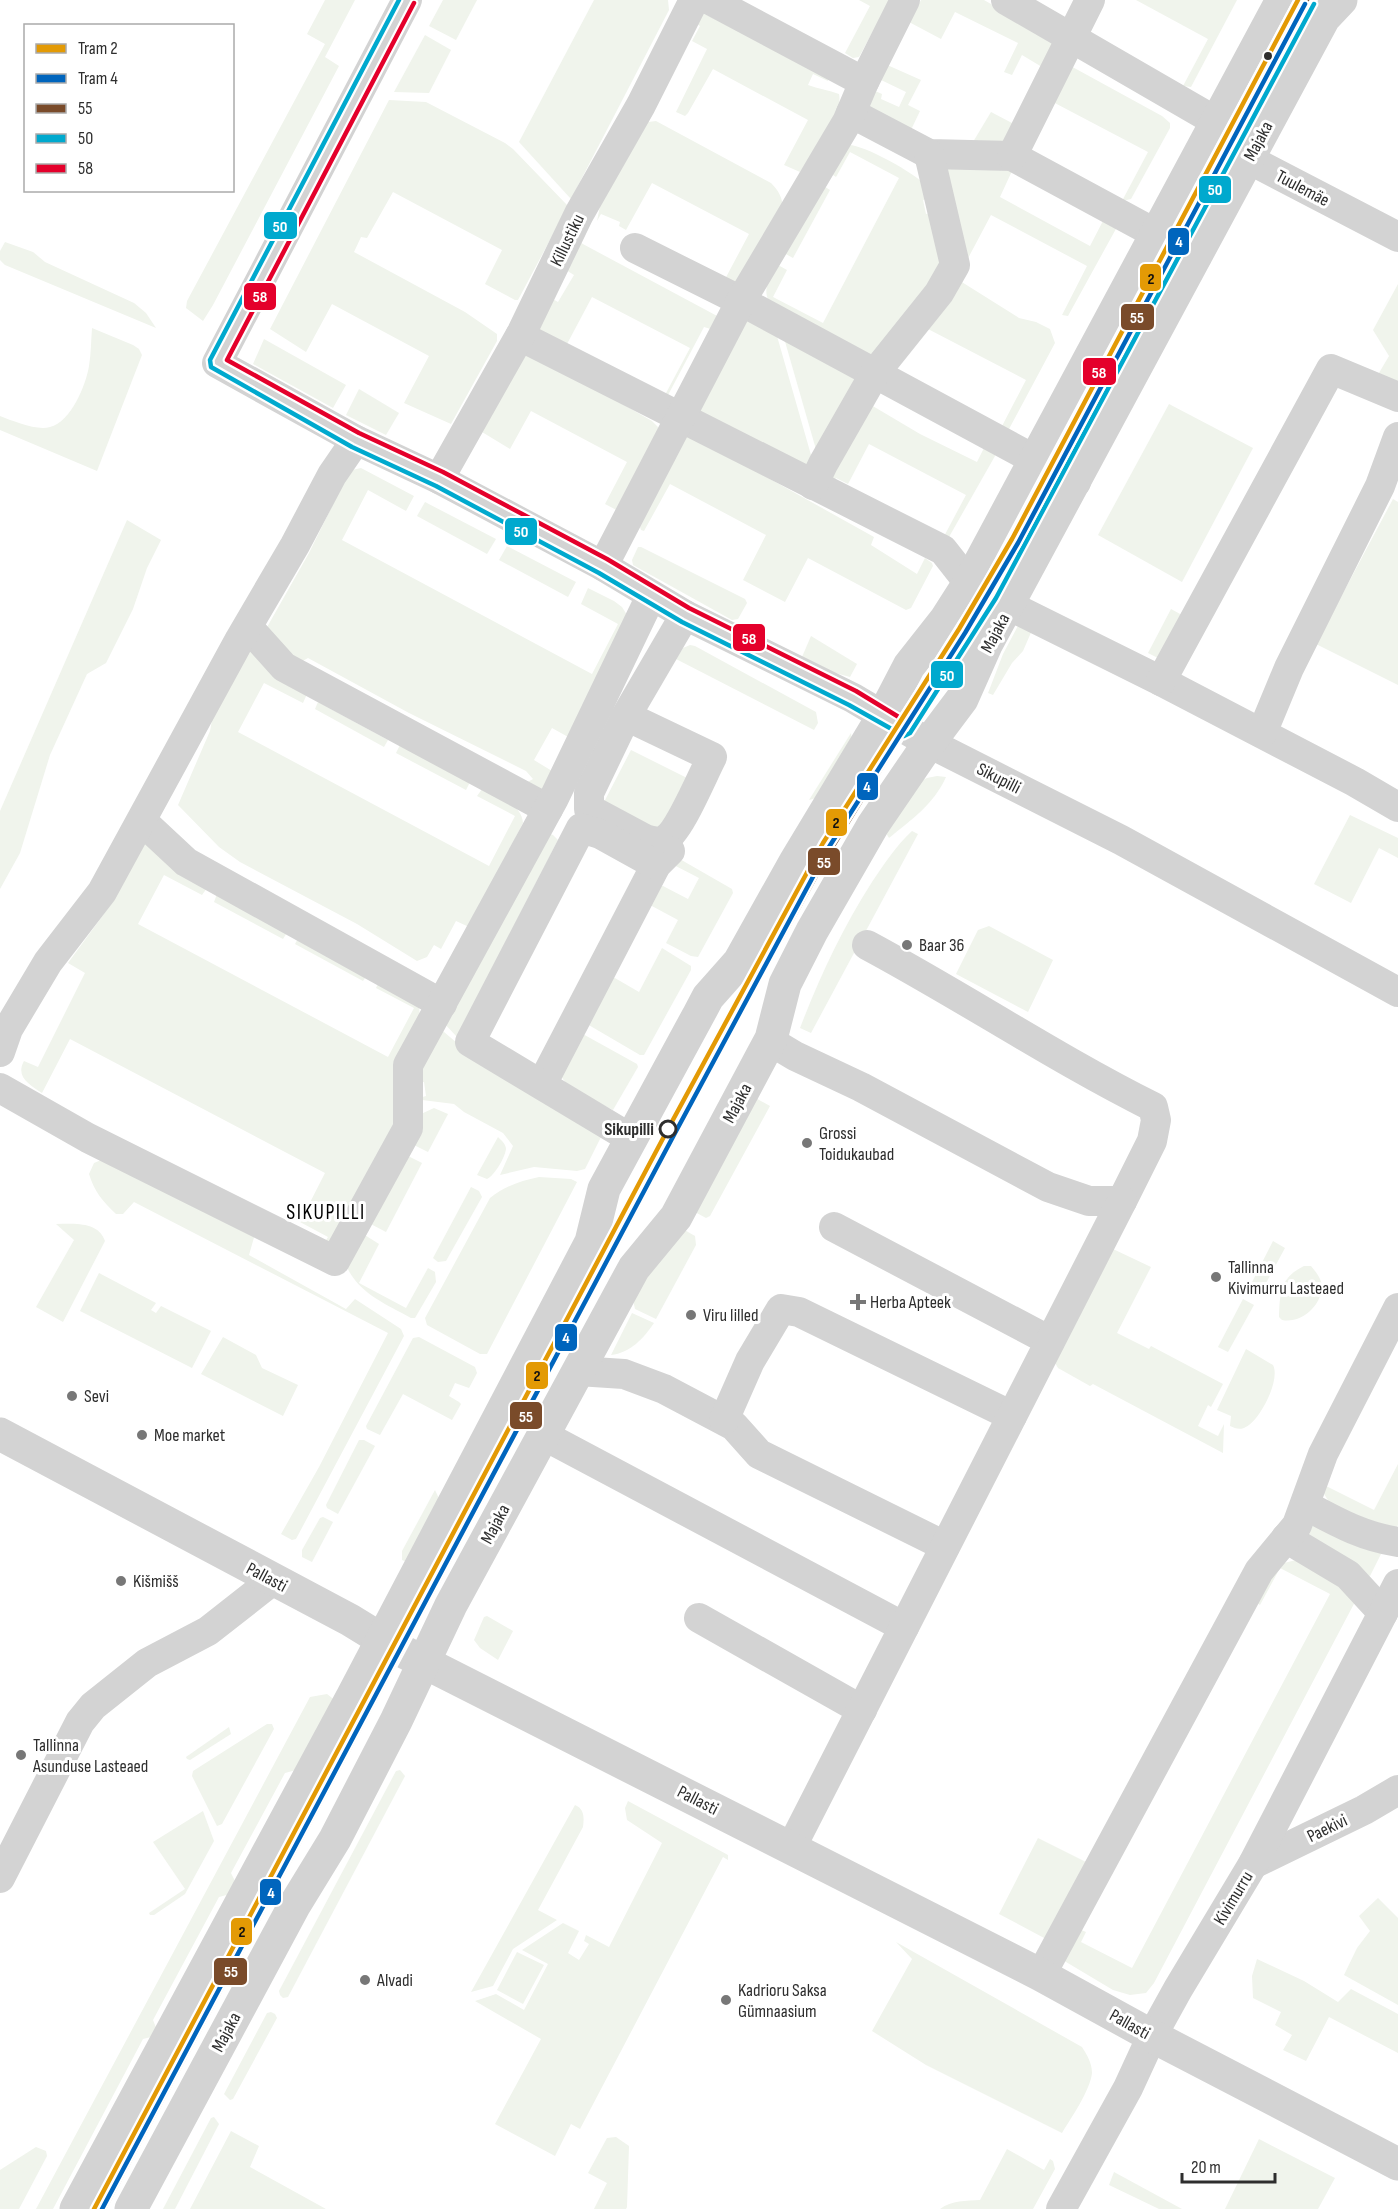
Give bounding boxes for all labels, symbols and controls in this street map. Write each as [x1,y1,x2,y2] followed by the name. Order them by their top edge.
[24,24,234,192] legend
[78,38,118,59] text: Tram 2
[1262,50,1274,62] unlabelled marker
[78,68,118,89] text: Tram 4
[78,98,92,119] text: 55
[1239,118,1278,165] street label: Majaka
[78,128,93,149] text: 50
[78,158,93,179] text: 58
[1273,166,1333,211] street label: Tuulemäe
[1198,175,1232,204] line badge: 50
[1208,181,1222,200] text: 50
[263,211,298,240] line badge: 50
[546,211,589,270] street label: Killustiku
[273,218,287,237] text: 50
[1167,227,1190,256] line badge: 4
[1175,233,1183,252] text: 4
[1139,263,1162,292] line badge: 2
[1147,270,1155,289] text: 2
[243,282,277,311] line badge: 58
[253,288,268,307] text: 58
[1120,303,1155,331] line badge: 55
[1130,309,1144,328] text: 55
[1082,357,1117,386] line badge: 58
[1092,364,1107,383] text: 58
[504,517,538,546] line badge: 50
[514,523,528,542] text: 50
[976,610,1015,657] street label: Majaka
[732,623,766,652] line badge: 58
[742,630,757,649] text: 58
[930,660,964,689] line badge: 50
[940,667,954,686] text: 50
[973,758,1024,798] street label: Sikupilli
[856,772,879,801] line badge: 4
[863,778,871,797] text: 4
[825,808,848,837] line badge: 2
[832,814,840,833] text: 2
[807,847,841,876] line badge: 55
[817,854,831,873] text: 55
[919,935,964,956] place label: Baar 36
[900,938,914,952] marker: Baar 36
[718,1080,757,1127] street label: Majaka
[604,1119,654,1140] place label: Sikupilli
[659,1120,677,1138] marker: Sikupilli
[819,1123,894,1165] place label: Grossi Toidukaubad
[800,1136,814,1150] marker: Grossi Toidukaubad
[286,1200,366,1225] district label: SIKUPILLI
[1228,1257,1344,1299] place label: Tallinna Kivimurru Lasteaed
[1209,1270,1223,1284] marker: Tallinna Kivimurru Lasteaed
[870,1292,951,1313] place label: Herba Apteek
[851,1295,865,1309] marker: Herba Apteek
[703,1305,759,1326] place label: Viru lilled
[684,1308,698,1322] marker: Viru lilled
[554,1323,578,1352] line badge: 4
[562,1329,570,1348] text: 4
[525,1361,549,1390] line badge: 2
[533,1367,541,1386] text: 2
[84,1386,109,1407] place label: Sevi
[65,1389,79,1403] marker: Sevi
[509,1401,543,1430] line badge: 55
[519,1408,533,1427] text: 55
[154,1425,226,1446] place label: Moe market
[135,1428,149,1442] marker: Moe market
[476,1501,515,1548] street label: Majaka
[243,1558,291,1597] street label: Pallasti
[133,1571,179,1592] place label: Kišmišš
[114,1574,128,1588] marker: Kišmišš
[32,1735,148,1777] place label: Tallinna Asunduse Lasteaed
[14,1748,28,1762] marker: Tallinna Asunduse Lasteaed
[674,1781,722,1820] street label: Pallasti
[1304,1810,1351,1847] street label: Paekivi
[1209,1868,1258,1929] street label: Kivimurru
[259,1878,282,1906] line badge: 4
[267,1884,275,1903] text: 4
[230,1917,253,1946] line badge: 2
[238,1923,246,1942] text: 2
[213,1957,248,1986] line badge: 55
[224,1963,238,1982] text: 55
[376,1970,413,1991] place label: Alvadi
[358,1973,372,1987] marker: Alvadi
[738,1980,827,2022] place label: Kadrioru Saksa Gümnaasium
[719,1993,733,2007] marker: Kadrioru Saksa Gümnaasium
[1106,2005,1154,2044] street label: Pallasti
[207,2009,246,2056] street label: Majaka
[1182,2146,1275,2184] scale bar
[1191,2157,1221,2178] text: 20 m

